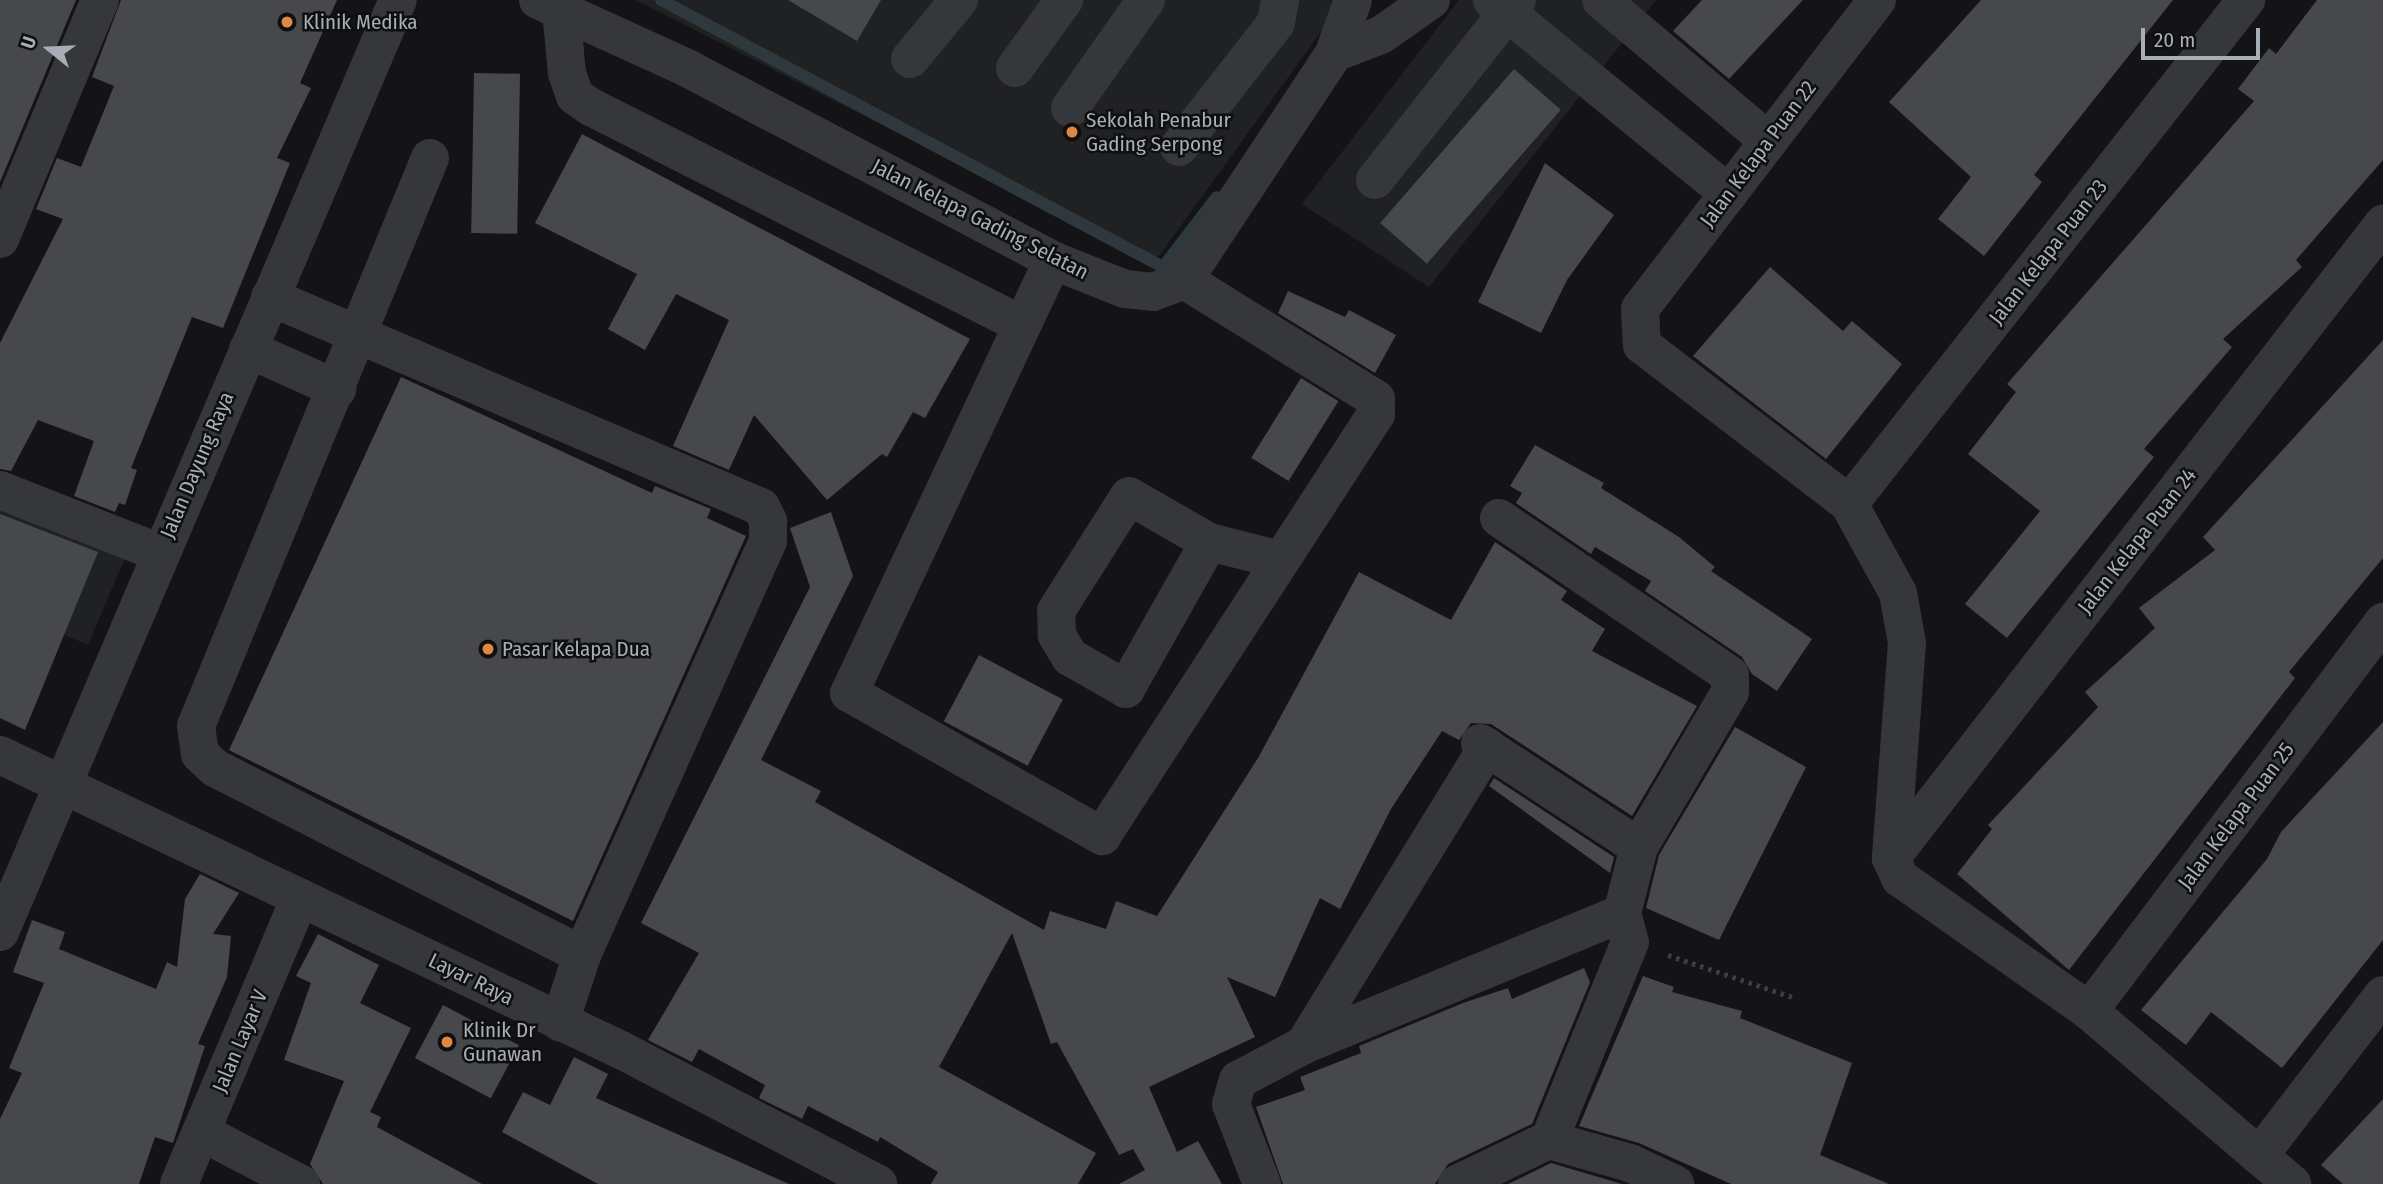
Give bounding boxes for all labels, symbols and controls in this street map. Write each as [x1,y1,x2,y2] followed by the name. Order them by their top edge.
[303,9,418,35] place label: Klinik Medika
[277,12,297,32] marker: Klinik Medika
[14,14,84,84] north arrow
[2145,14,2264,58] scale bar
[2154,27,2195,53] text: 20 m
[16,33,41,51] text: U
[1695,76,1821,232] street label: Jalan Kelapa Puan 22
[1086,107,1231,157] place label: Sekolah Penabur Gading Serpong
[1064,124,1080,140] marker: Sekolah Penabur Gading Serpong
[867,153,1093,285] street label: Jalan Kelapa Gading Selatan
[1984,174,2112,330] street label: Jalan Kelapa Puan 23
[155,388,239,542] street label: Jalan Dayung Raya
[2072,463,2202,619] street label: Jalan Kelapa Puan 24
[502,636,650,662] place label: Pasar Kelapa Dua
[480,641,496,657] marker: Pasar Kelapa Dua
[2173,738,2299,894] street label: Jalan Kelapa Puan 25
[424,948,518,1010] street label: Layar Raya
[207,986,273,1096] street label: Jalan Layar V
[463,1017,542,1067] place label: Klinik Dr Gunawan
[437,1032,457,1052] marker: Klinik Dr Gunawan

